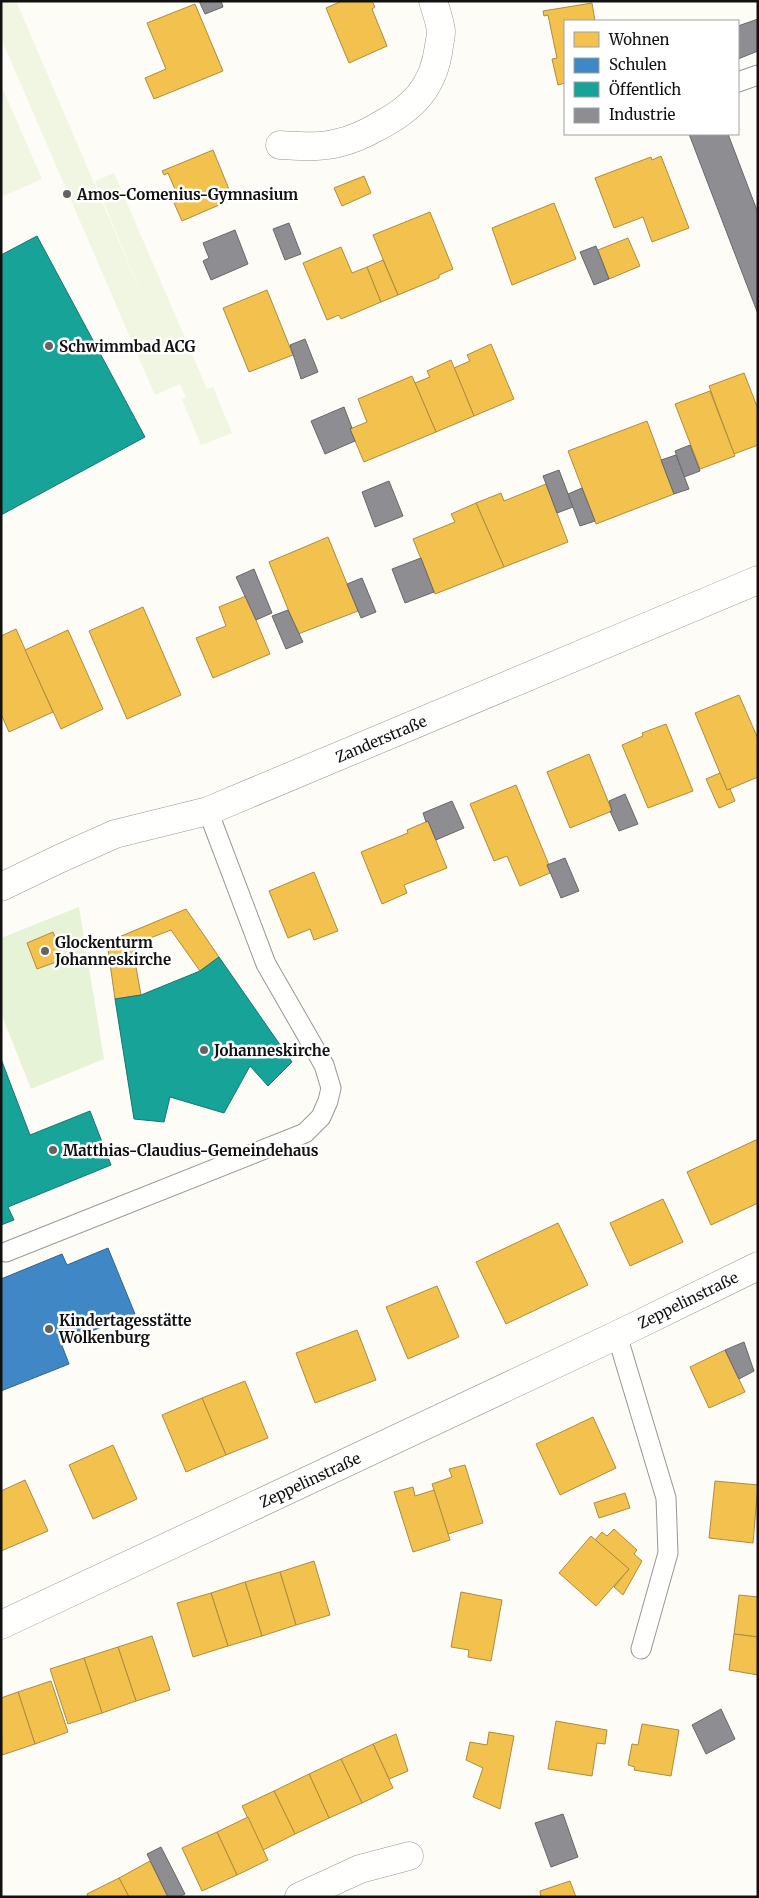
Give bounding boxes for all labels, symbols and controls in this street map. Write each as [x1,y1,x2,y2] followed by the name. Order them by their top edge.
[564,20,739,135] legend
[608,30,669,49] text: Wohnen
[609,55,667,74] text: Schulen
[609,79,681,99] text: Öffentlich
[609,105,676,124] text: Industrie
[76,185,298,204] place label: Amos-Comenius-Gymnasium
[61,188,73,200] marker: Amos-Comenius-Gymnasium
[59,337,196,356] place label: Schwimmbad ACG
[43,340,55,352] marker: Schwimmbad ACG
[333,711,430,767] street label: Zanderstraße
[54,933,171,969] place label: Glockenturm Johanneskirche
[39,945,51,957] marker: Glockenturm Johanneskirche
[213,1041,330,1060] place label: Johanneskirche
[198,1044,210,1056] marker: Johanneskirche
[63,1141,319,1160] place label: Matthias-Claudius-Gemeindehaus
[47,1144,59,1156] marker: Matthias-Claudius-Gemeindehaus
[635,1267,741,1333] street label: Zeppelinstraße
[58,1311,191,1347] place label: Kindertagesstätte Wolkenburg
[43,1323,55,1335] marker: Kindertagesstätte Wolkenburg
[256,1448,364,1512] street label: Zeppelinstraße

